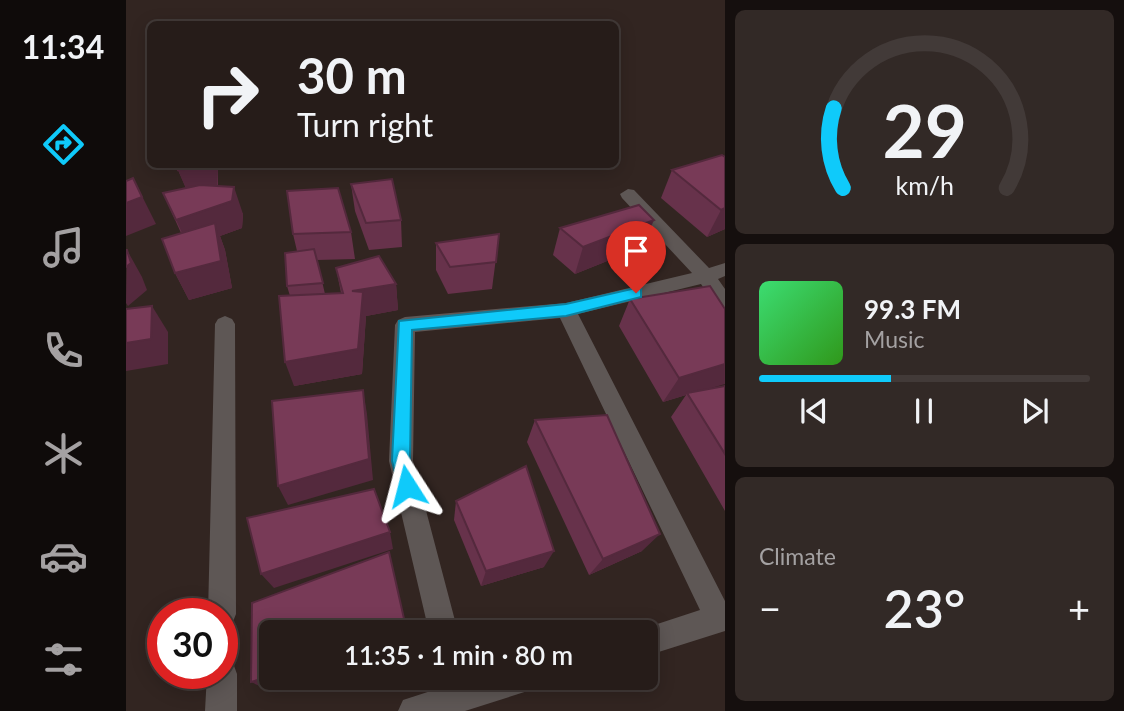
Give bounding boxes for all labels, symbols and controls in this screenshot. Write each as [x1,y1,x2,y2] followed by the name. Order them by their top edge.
[22,27,104,66] text: 11:34
[297,46,407,104] text: 30 m
[182,49,273,140] icon: right
[882,86,967,174] text: 29
[297,105,433,144] text: Turn right
[39,120,88,169] icon: directions
[895,170,954,200] text: km/h
[606,221,666,293] pin
[39,223,88,272] icon: music
[617,232,655,270] icon: arrive
[864,293,961,325] text: 99.3 FM
[864,325,924,353] text: Music
[39,326,88,375] icon: phone
[795,392,833,430] icon: previous
[905,392,943,430] icon: pause
[1016,392,1054,430] icon: next
[39,429,88,478] icon: climate
[370,449,444,523] position arrow
[39,532,88,581] icon: car
[759,542,836,570] text: Climate
[884,577,965,639] text: 23°
[759,585,781,631] text: −
[1068,585,1090,631] text: +
[147,598,238,689] speed limit sign: 30
[39,635,88,684] icon: filters
[344,639,573,671] text: 11:35 · 1 min · 80 m

